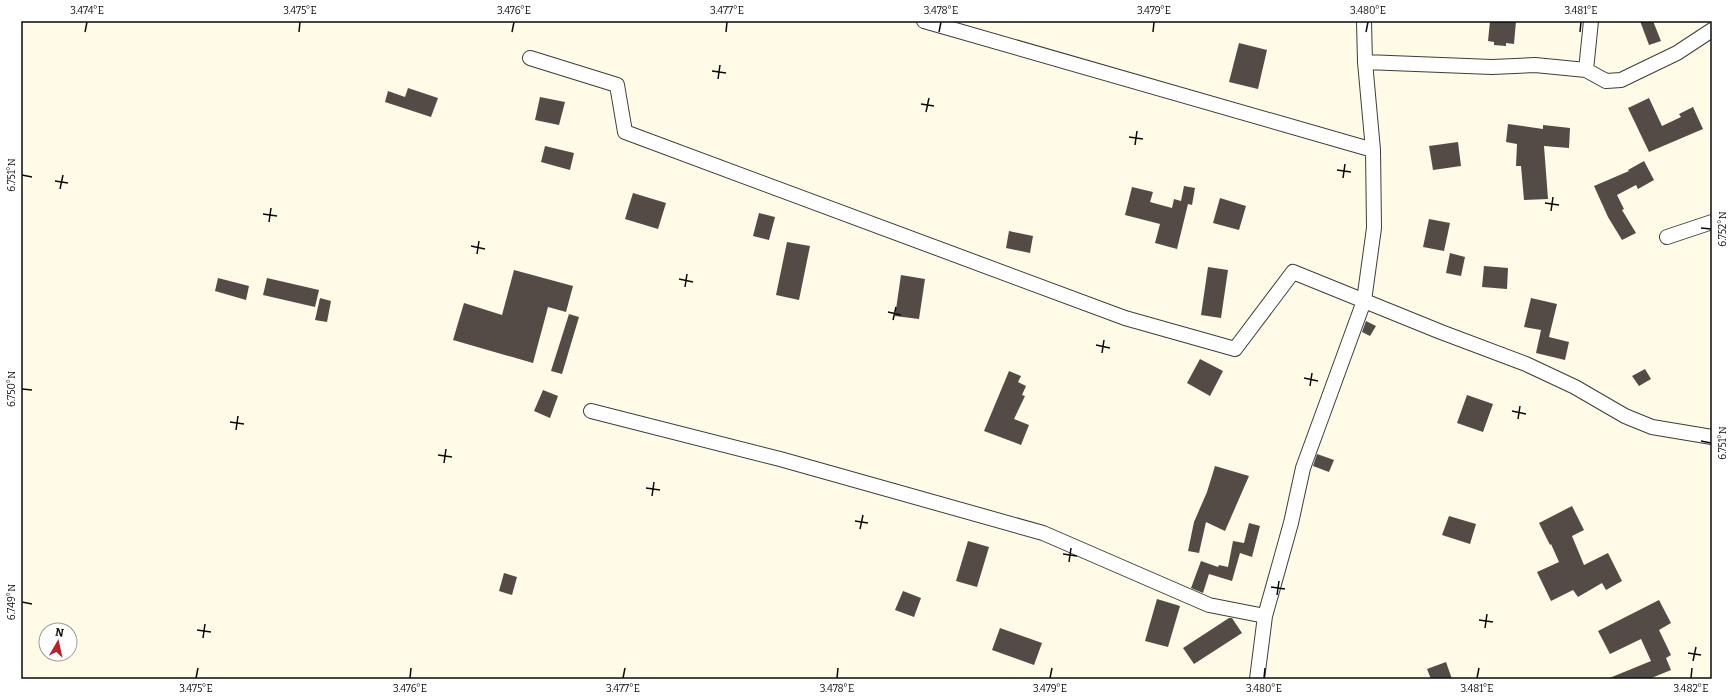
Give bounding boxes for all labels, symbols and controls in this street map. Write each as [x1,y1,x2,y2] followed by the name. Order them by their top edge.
[70,5,104,17] text: 3.474°E
[283,5,317,17] text: 3.475°E
[497,5,531,17] text: 3.476°E
[710,5,744,17] text: 3.477°E
[924,5,958,17] text: 3.478°E
[1137,5,1171,17] text: 3.479°E
[1350,5,1386,17] text: 3.480°E
[1564,5,1598,17] text: 3.481°E
[6,158,18,192] text: 6.751°N
[1717,211,1729,247] text: 6.752°N
[6,371,18,407] text: 6.750°N
[1717,426,1729,460] text: 6.751°N
[6,584,18,620] text: 6.749°N
[38,622,78,662] north arrow
[54,626,65,640] text: N
[179,683,213,695] text: 3.475°E
[393,683,427,695] text: 3.476°E
[606,683,640,695] text: 3.477°E
[820,683,854,695] text: 3.478°E
[1033,683,1067,695] text: 3.479°E
[1246,683,1282,695] text: 3.480°E
[1460,683,1494,695] text: 3.481°E
[1673,683,1709,695] text: 3.482°E

